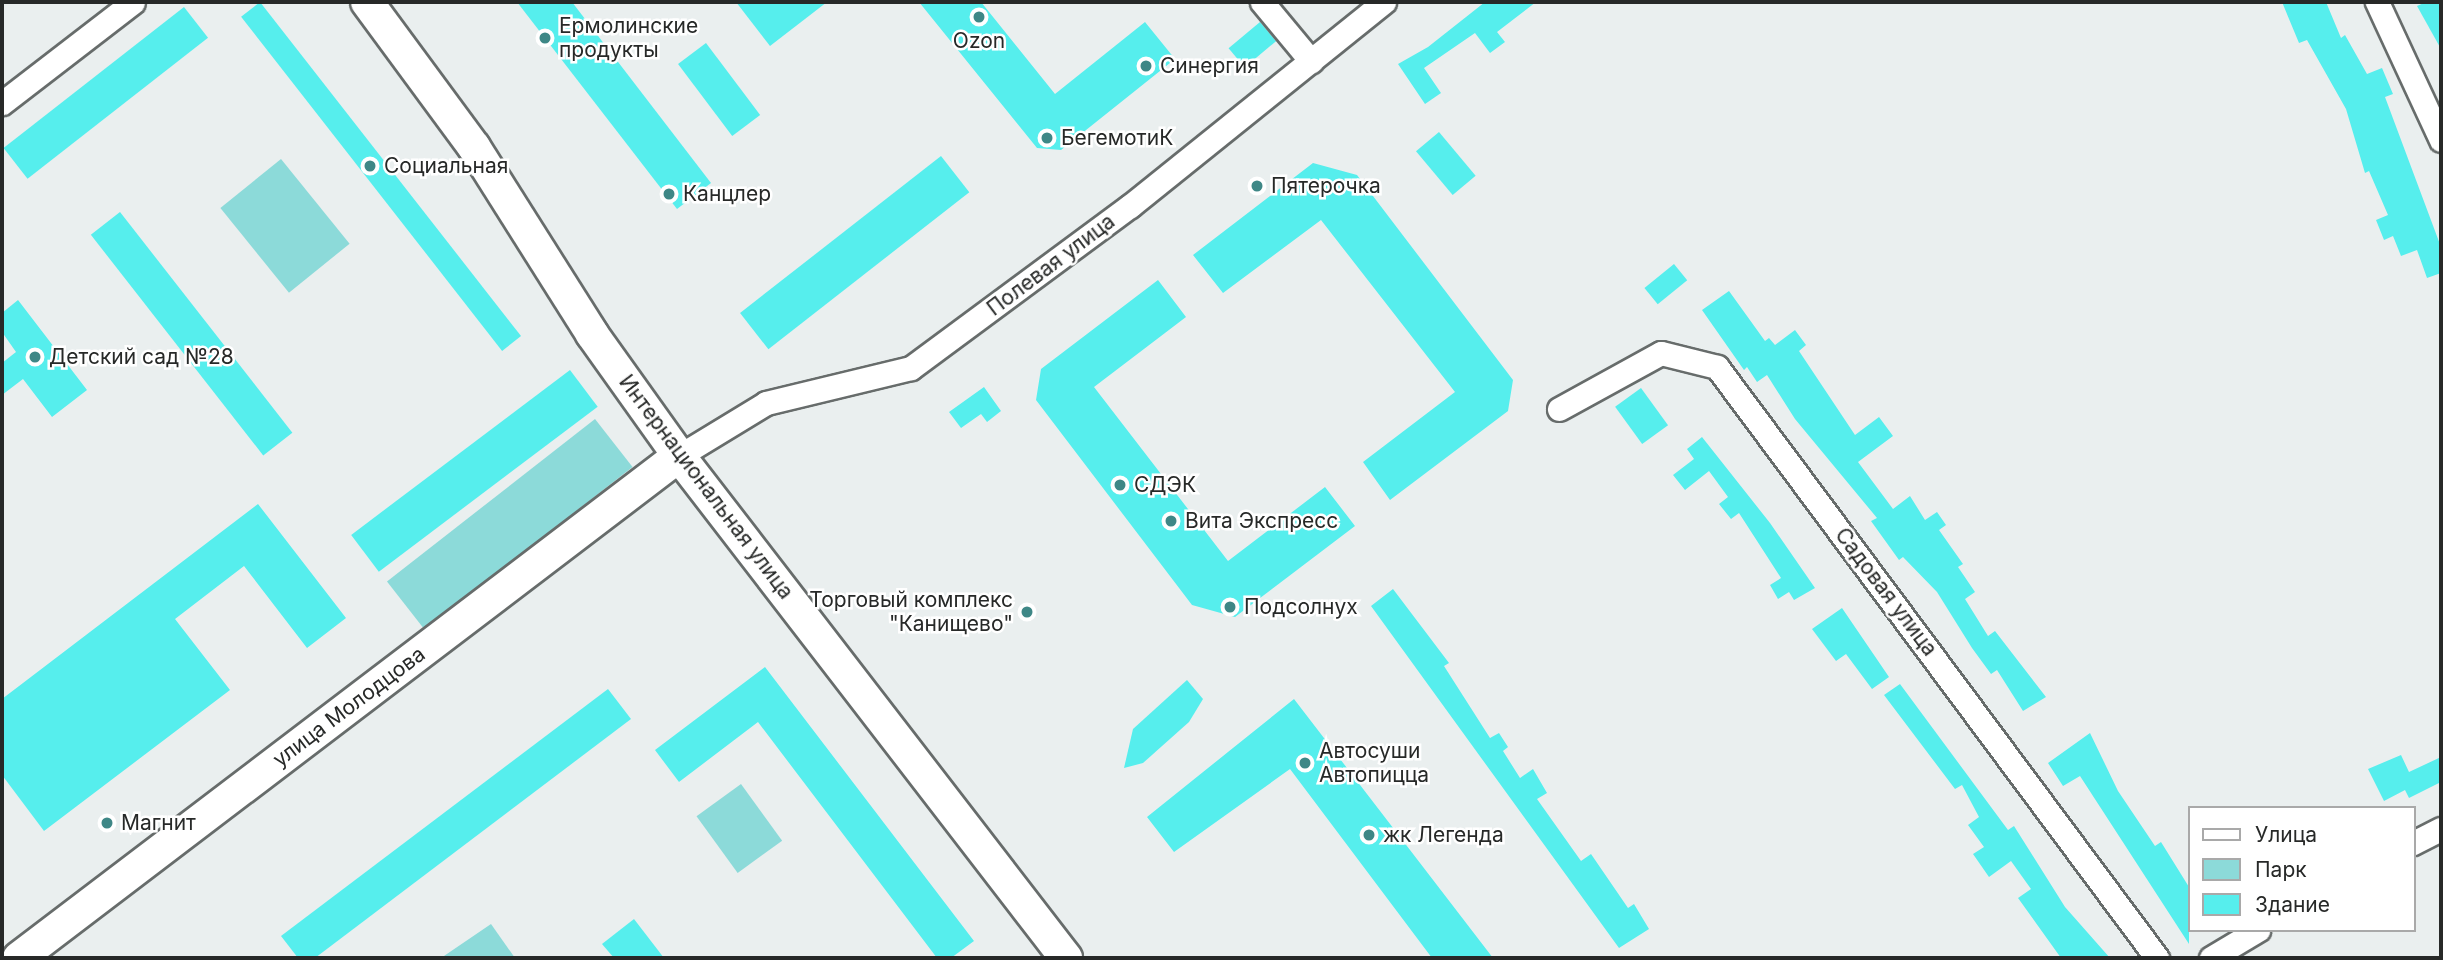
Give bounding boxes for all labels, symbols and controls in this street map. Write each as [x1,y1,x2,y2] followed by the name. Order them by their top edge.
[971,9,987,25] marker: Ozon
[559,13,698,63] place label: Ермолинские продукты
[953,28,1005,54] place label: Ozon
[537,30,553,46] marker: Ермолинские продукты
[1160,53,1259,79] place label: Синергия
[1138,58,1154,74] marker: Синергия
[1061,125,1173,151] place label: БегемотиК
[1039,130,1055,146] marker: БегемотиК
[384,153,508,179] place label: Социальная
[362,158,378,174] marker: Социальная
[1271,173,1381,199] place label: Пятерочка
[1249,178,1265,194] marker: Пятерочка
[683,181,771,207] place label: Канцлер
[661,186,677,202] marker: Канцлер
[982,209,1120,321] street label: Полевая улица
[49,344,234,370] place label: Детский сад №28
[27,349,43,365] marker: Детский сад №28
[613,370,799,604] street label: Интернациональная улица
[1134,472,1196,498] place label: СДЭК
[1112,477,1128,493] marker: СДЭК
[1185,508,1338,534] place label: Вита Экспресс
[1163,513,1179,529] marker: Вита Экспресс
[1830,523,1942,661] street label: Садовая улица
[809,587,1013,637] place label: Торговый комплекс "Канищево"
[1244,594,1358,620] place label: Подсолнух
[1222,599,1238,615] marker: Подсолнух
[1019,604,1035,620] marker: Торговый комплекс "Канищево"
[268,642,430,772] street label: улица Молодцова
[1319,738,1429,788] place label: Автосуши Автопицца
[1297,755,1313,771] marker: Автосуши Автопицца
[2188,806,2415,932] legend
[121,810,196,836] place label: Магнит
[99,815,115,831] marker: Магнит
[1383,822,1504,848] place label: жк Легенда
[2255,822,2317,847] text: Улица
[1361,827,1377,843] marker: жк Легенда
[2255,857,2307,882] text: Парк
[2255,892,2330,917] text: Здание

